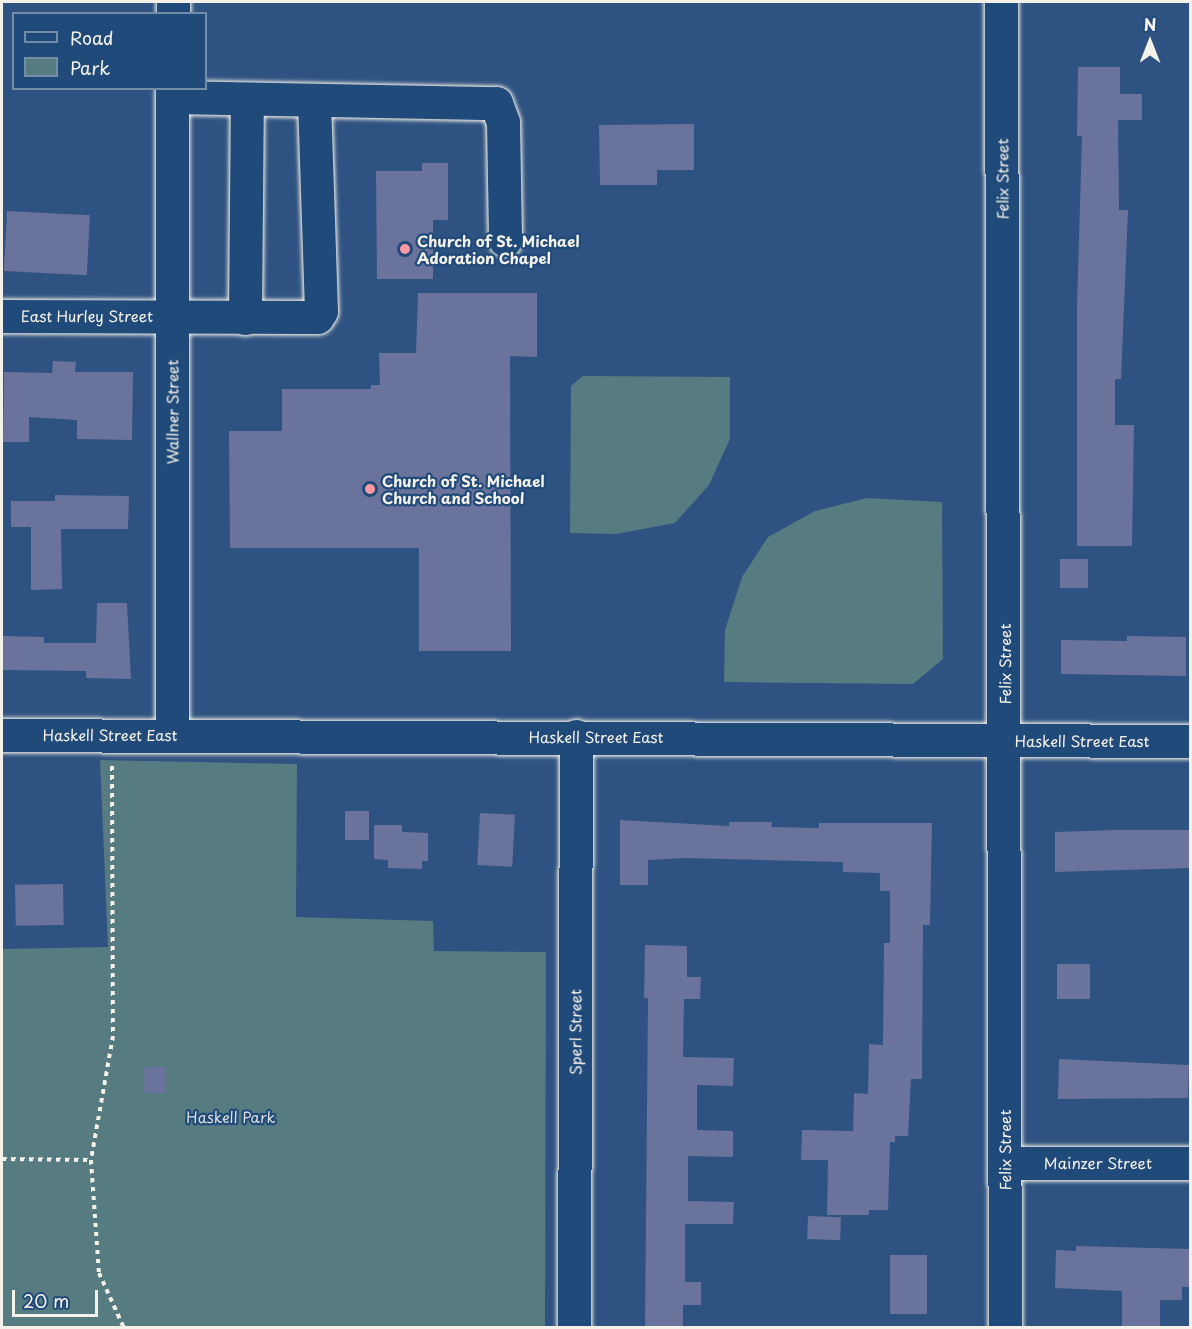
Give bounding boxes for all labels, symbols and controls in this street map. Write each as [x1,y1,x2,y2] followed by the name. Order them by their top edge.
[12,12,207,90] legend
[1120,12,1180,72] north arrow
[1144,12,1156,36] text: N
[70,24,114,51] text: Road
[70,54,110,81] text: Park
[993,138,1011,220] street label: Felix Street
[417,231,580,266] place label: Church of St. Michael Adoration Chapel
[398,242,412,256] marker: Church of St. Michael Adoration Chapel
[20,307,154,325] street label: East Hurley Street
[163,359,181,465] street label: Wallner Street
[382,471,545,506] place label: Church of St. Michael Church and School
[363,482,377,496] marker: Church of St. Michael Church and School
[996,623,1014,705] street label: Felix Street
[41,726,179,744] street label: Haskell Street East
[527,728,665,746] street label: Haskell Street East
[1013,732,1151,750] street label: Haskell Street East
[566,988,584,1076] street label: Sperl Street
[186,1108,276,1126] park label: Haskell Park
[996,1109,1014,1191] street label: Felix Street
[1044,1154,1152,1172] street label: Mainzer Street
[15,1278,100,1316] scale bar
[23,1287,69,1314] text: 20 m

